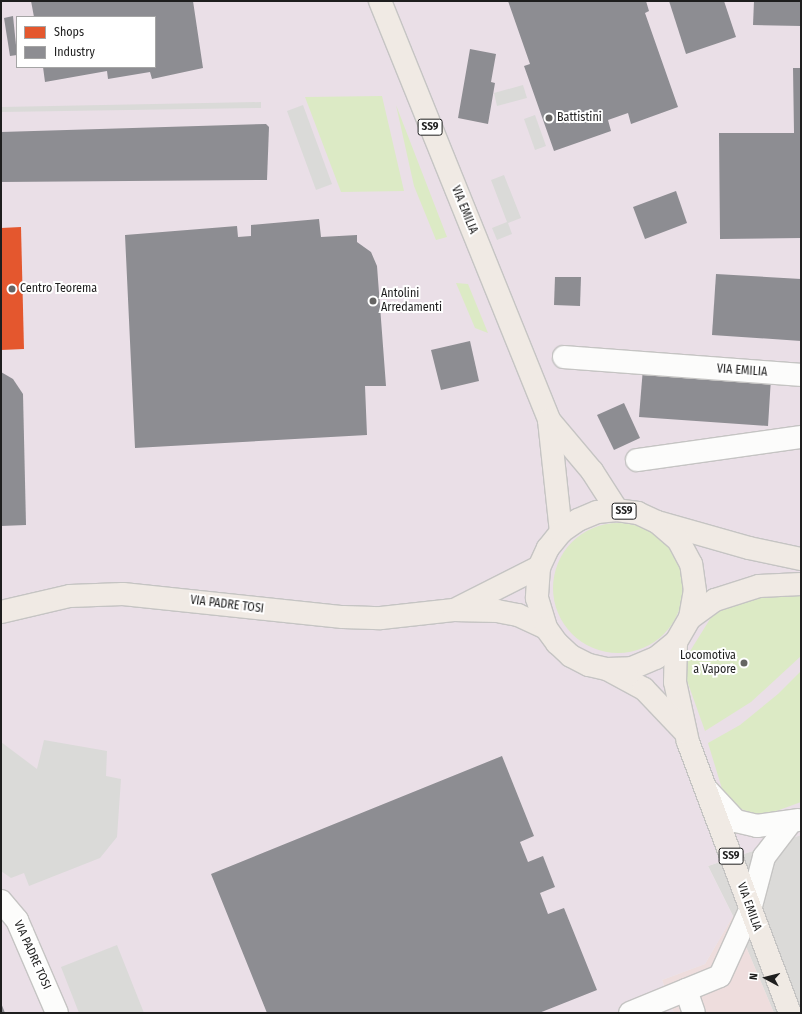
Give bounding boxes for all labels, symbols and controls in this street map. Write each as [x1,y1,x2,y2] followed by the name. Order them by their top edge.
[16,16,156,68] legend
[54,25,84,39] text: Shops
[54,45,95,59] text: Industry
[557,111,602,125] place label: Battistini
[544,113,554,123] marker: Battistini
[417,118,443,136] road number: SS9
[448,184,480,236] street label: VIA EMILIA
[20,282,97,296] place label: Centro Teorema
[7,284,17,294] marker: Centro Teorema
[381,287,442,315] place label: Antolini Arredamenti
[368,296,378,306] marker: Antolini Arredamenti
[716,362,768,380] street label: VIA EMILIA
[611,502,637,520] road number: SS9
[189,593,265,617] street label: VIA PADRE TOSI
[680,649,736,677] place label: Locomotiva a Vapore
[739,658,749,668] marker: Locomotiva a Vapore
[718,847,744,865] road number: SS9
[734,881,764,933] street label: VIA EMILIA
[10,918,54,992] street label: VIA PADRE TOSI
[746,958,786,998] north arrow
[747,972,760,981] text: N

